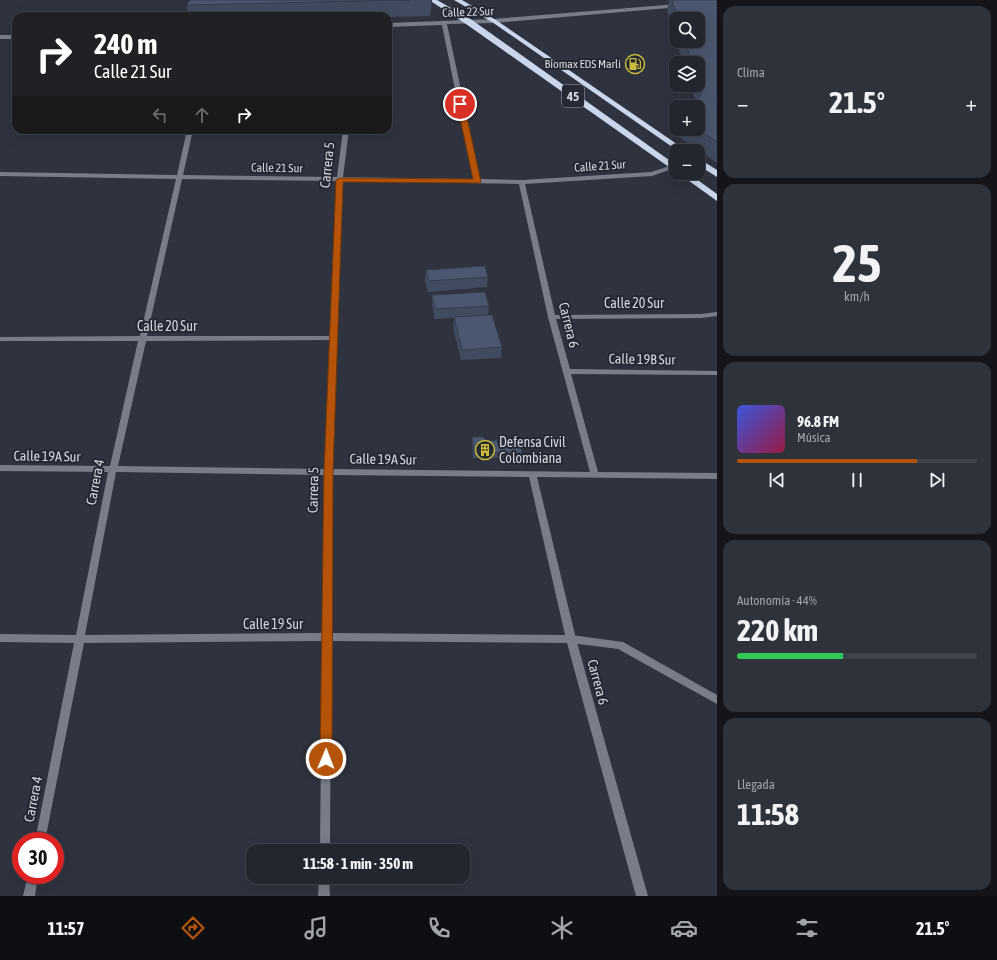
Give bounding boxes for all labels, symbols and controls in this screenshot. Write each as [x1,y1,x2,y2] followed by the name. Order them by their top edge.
[442,4,494,20] street label: Calle 22 Sur
[669,12,705,180] map controls
[669,12,705,48] button: search
[28,28,80,80] icon: right
[94,28,157,60] text: 240 m
[624,53,646,75] fuel station icon: Biomax EDS Marli
[669,56,705,92] button: layers
[545,57,621,71] place label: Biomax EDS Marli
[94,61,171,82] text: Calle 21 Sur
[737,65,765,80] text: Clima
[562,85,584,107] road number: 45
[829,85,885,119] text: 21.5°
[443,87,477,121] pin
[737,90,748,116] text: −
[966,90,977,116] text: +
[449,93,471,115] icon: arrive
[669,100,705,136] button: +
[149,104,171,126] icon: left
[191,104,213,126] icon: ahead
[233,104,255,126] icon: right
[317,141,337,189] street label: Carrera 5
[669,144,705,180] button: −
[574,157,627,175] street label: Calle 21 Sur
[251,161,303,175] street label: Calle 21 Sur
[833,233,881,293] text: 25
[844,289,870,304] text: km/h
[604,295,665,311] street label: Calle 20 Sur
[556,301,582,350] street label: Carrera 6
[137,318,198,334] street label: Calle 20 Sur
[608,350,676,368] street label: Calle 19B Sur
[797,413,839,430] text: 96.8 FM
[797,430,830,445] text: Música
[499,434,566,466] place label: Defensa Civil Colombiana
[474,439,496,461] building icon: Defensa Civil Colombiana
[13,447,82,465] street label: Calle 19A Sur
[349,450,418,468] street label: Calle 19A Sur
[83,457,107,506] street label: Carrera 4
[305,467,321,513] street label: Carrera 5
[766,469,788,491] icon: previous
[846,469,868,491] icon: pause
[926,469,948,491] icon: next
[737,593,817,608] text: Autonomía · 44%
[737,613,818,647] text: 220 km
[243,616,304,632] street label: Calle 19 Sur
[584,658,612,707] street label: Carrera 6
[305,738,347,780] position arrow
[21,774,45,823] street label: Carrera 4
[737,777,775,792] text: Llegada
[737,797,799,831] text: 11:58
[12,832,64,884] speed limit sign: 30
[303,855,413,872] text: 11:58 · 1 min · 350 m
[179,914,207,942] icon: directions
[302,914,330,942] icon: music
[425,914,453,942] icon: phone
[548,914,576,942] icon: climate
[670,914,698,942] icon: car
[793,914,821,942] icon: filters
[47,918,84,939] text: 11:57
[916,918,950,939] text: 21.5°

